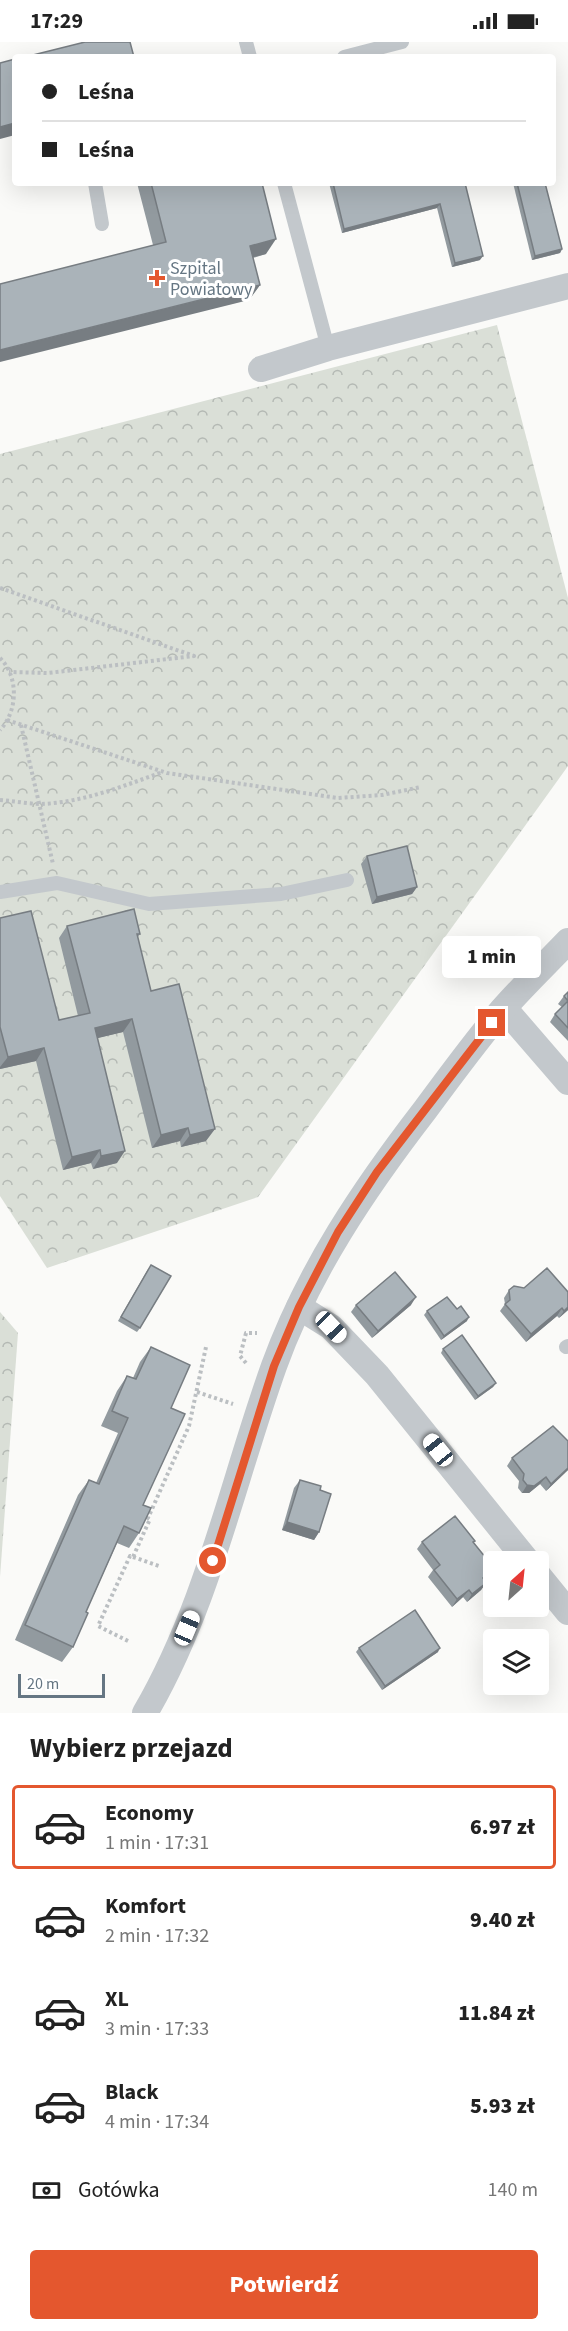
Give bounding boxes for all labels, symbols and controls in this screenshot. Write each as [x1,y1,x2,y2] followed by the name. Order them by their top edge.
[30,5,83,37] text: 17:29
[78,76,134,108] text: Leśna
[78,134,134,166] text: Leśna
[170,256,253,302] place label: Szpital Powiatowy
[148,269,166,287] marker: Szpital Powiatowy
[442,936,542,978] callout: 1 min
[467,943,516,971] text: 1 min
[478,1009,505,1036] route end
[312,1308,350,1346] car
[420,1430,456,1470] car
[199,1547,226,1574] route start
[483,1551,549,1617] north arrow
[483,1551,549,1695] map controls
[172,1608,202,1648] car
[483,1629,549,1695] button: layers
[18,1671,105,1698] scale bar
[27,1673,59,1695] text: 20 m
[30,1729,233,1768] text: Wybierz przejazd
[105,1797,194,1829] text: Economy
[33,1800,87,1854] icon: car
[470,1811,535,1843] text: 6.97 zł
[105,1829,209,1857] text: 1 min · 17:31
[105,1890,186,1922] text: Komfort
[33,1893,87,1947] icon: car
[470,1904,535,1936] text: 9.40 zł
[105,1922,209,1950] text: 2 min · 17:32
[105,1983,129,2015] text: XL
[33,1986,87,2040] icon: car
[458,1997,535,2029] text: 11.84 zł
[105,2015,209,2043] text: 3 min · 17:33
[105,2076,159,2108] text: Black
[33,2079,87,2133] icon: car
[470,2090,535,2122] text: 5.93 zł
[105,2108,209,2136] text: 4 min · 17:34
[30,2174,63,2207] icon: cash
[78,2174,160,2206] text: Gotówka
[488,2176,538,2204] text: 140 m
[30,2250,538,2319] button: Potwierdź

